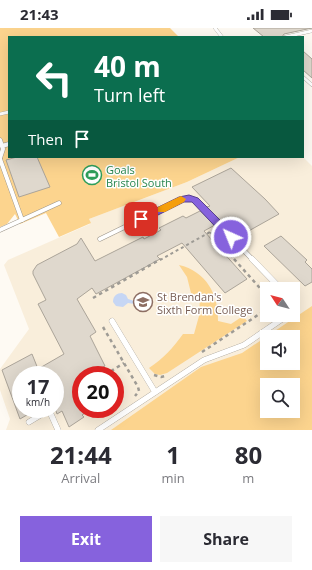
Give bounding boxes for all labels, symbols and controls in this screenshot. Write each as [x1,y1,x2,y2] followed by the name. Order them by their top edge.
[20,4,59,24] text: 21:43
[94,47,161,85] text: 40 m
[28,52,80,104] icon: left
[94,83,165,107] text: Turn left
[71,128,93,150] icon: arrive
[28,129,63,149] text: Then
[106,162,172,190] place label: Goals Bristol South
[81,164,103,186] sports icon: Goals Bristol South
[124,202,158,236] pin
[130,208,152,230] icon: arrive
[210,216,252,258] position arrow
[260,282,300,322] north arrow
[260,282,300,418] map controls
[157,289,252,317] place label: St Brendan's Sixth Form College
[132,291,154,313] school or university icon: St Brendan's Sixth Form College
[260,330,300,370] button: sound
[72,366,124,418] speed limit sign: 20
[27,373,49,400] text: 17
[260,378,300,418] button: search
[26,395,50,409] text: km/h
[50,438,112,471] text: 21:44
[166,438,180,471] text: 1
[235,438,262,471] text: 80
[61,469,100,487] text: Arrival
[161,469,185,487] text: min
[242,469,254,487] text: m
[20,516,152,562] button: Exit
[160,516,292,562] button: Share

